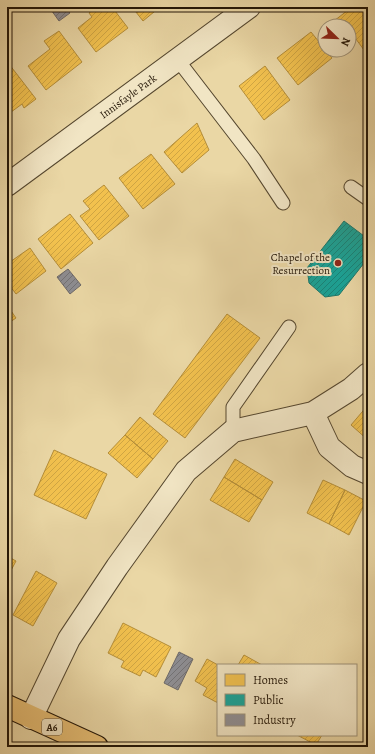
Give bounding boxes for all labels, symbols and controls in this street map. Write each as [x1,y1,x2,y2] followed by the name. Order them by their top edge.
[317,18,357,58] north arrow
[337,35,354,48] text: N
[97,70,160,122] street label: Innisfayle Park
[271,250,330,278] place label: Chapel of the Resurrection
[333,258,343,268] marker: Chapel of the Resurrection
[217,664,357,736] legend
[253,672,288,688] text: Homes
[253,692,284,708] text: Public
[253,712,296,728] text: Industry
[42,719,62,735] road number: A6

